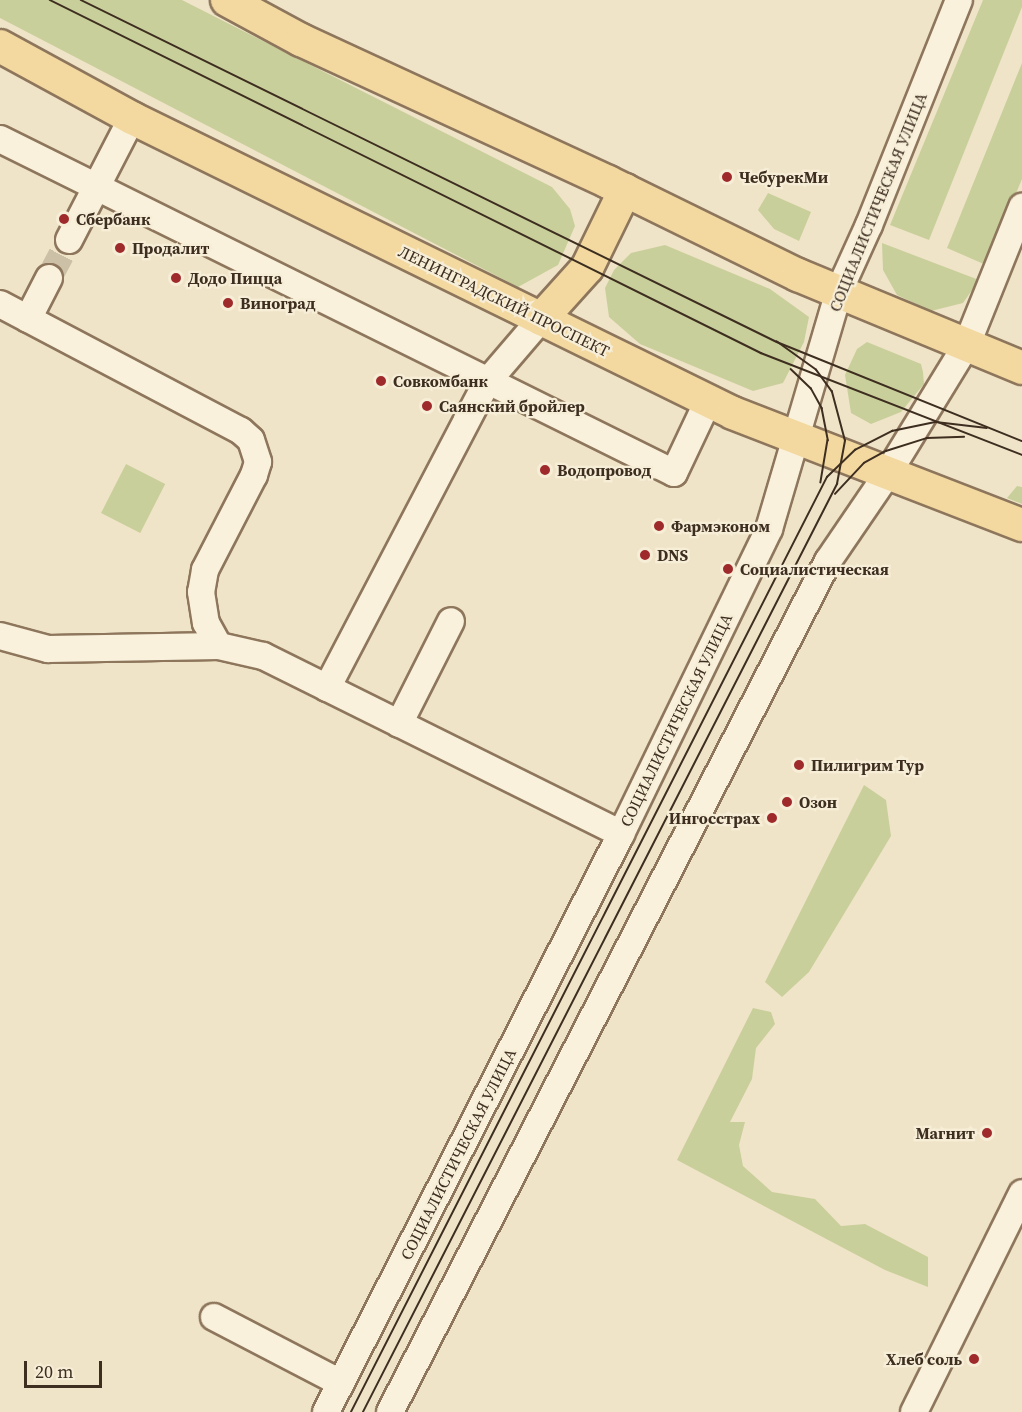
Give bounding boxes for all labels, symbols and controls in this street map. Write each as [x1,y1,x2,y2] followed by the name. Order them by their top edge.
[825,90,931,314] street label: СОЦИАЛИСТИЧЕСКАЯ УЛИЦА
[739,167,828,187] place label: ЧебурекМи
[720,170,734,184] marker: ЧебурекМи
[76,209,150,229] place label: Сбербанк
[57,212,71,226] marker: Сбербанк
[132,238,210,258] place label: Продалит
[113,241,127,255] marker: Продалит
[395,241,613,361] street label: ЛЕНИНГРАДСКИЙ ПРОСПЕКТ
[188,268,282,288] place label: Додо Пицца
[169,271,183,285] marker: Додо Пицца
[240,293,316,313] place label: Виноград
[221,296,235,310] marker: Виноград
[393,371,488,391] place label: Совкомбанк
[374,374,388,388] marker: Совкомбанк
[439,396,585,416] place label: Саянский бройлер
[420,399,434,413] marker: Саянский бройлер
[557,460,652,480] place label: Водопровод
[538,463,552,477] marker: Водопровод
[671,516,770,536] place label: Фармэконом
[652,519,666,533] marker: Фармэконом
[657,545,688,565] place label: DNS
[638,548,652,562] marker: DNS
[740,559,889,579] place label: Социалистическая
[721,562,735,576] marker: Социалистическая
[616,610,736,830] street label: СОЦИАЛИСТИЧЕСКАЯ УЛИЦА
[811,755,924,775] place label: Пилигрим Тур
[792,758,806,772] marker: Пилигрим Тур
[799,792,837,812] place label: Озон
[780,795,794,809] marker: Озон
[669,808,760,828] place label: Ингосстрах
[765,811,779,825] marker: Ингосстрах
[396,1045,520,1263] street label: СОЦИАЛИСТИЧЕСКАЯ УЛИЦА
[916,1123,975,1143] place label: Магнит
[980,1126,994,1140] marker: Магнит
[27,1349,105,1387] scale bar
[886,1349,962,1369] place label: Хлеб соль
[967,1352,981,1366] marker: Хлеб соль
[35,1359,73,1384] text: 20 m

